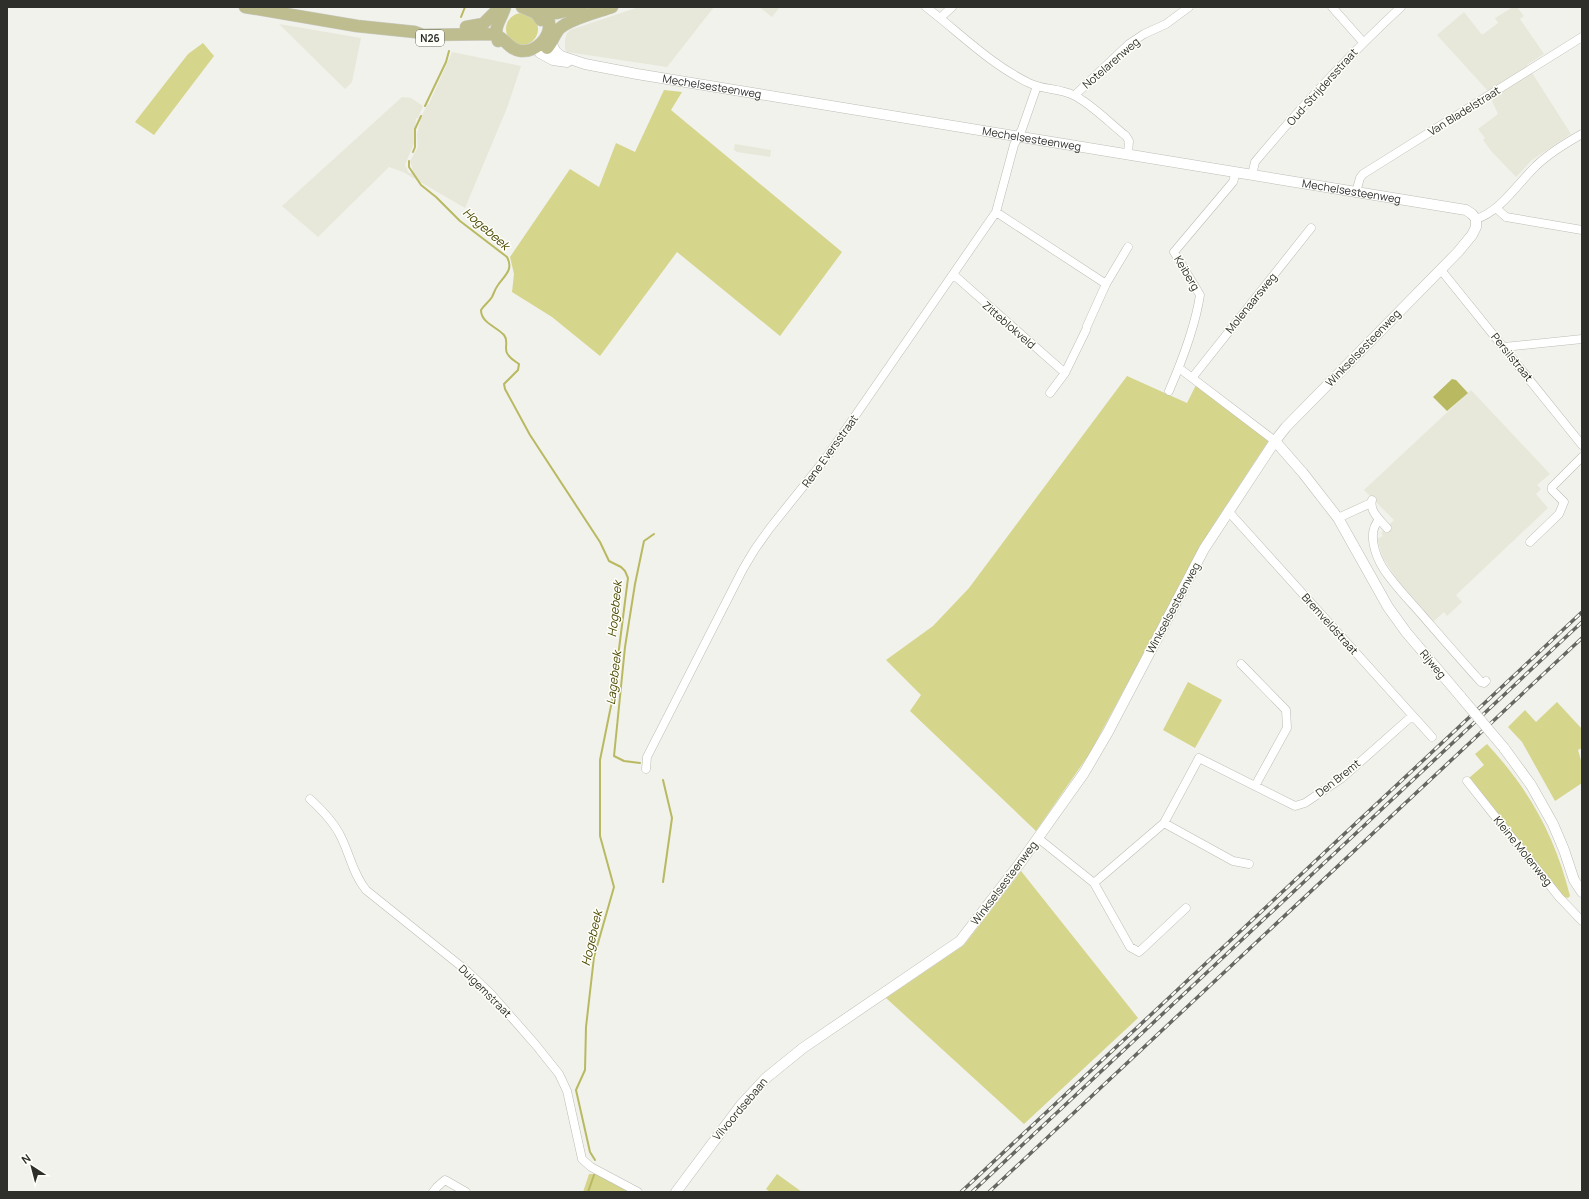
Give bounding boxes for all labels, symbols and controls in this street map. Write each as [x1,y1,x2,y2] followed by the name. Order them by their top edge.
[416,30,444,46] road number: N26
[1079,34,1142,92] street label: Notelarenweg
[1283,45,1360,129] street label: Oud-Strijdersstraat
[662,70,763,101] street label: Mechelsesteenweg
[1425,82,1503,139] street label: Van Bladelstraat
[981,123,1082,154] street label: Mechelsesteenweg
[1301,175,1402,206] street label: Mechelsesteenweg
[459,204,515,255] water label: Hogebeek
[1171,252,1204,293] street label: Keiberg
[1222,269,1280,336] street label: Molenaarsweg
[980,297,1039,352] street label: Zitteblokveld
[1322,306,1403,389] street label: Winkselsesteenweg
[1488,329,1537,384] street label: Persilstraat
[798,411,861,490] street label: Rene Eversstraat
[1142,559,1203,656] street label: Winkselsesteenweg
[603,578,626,638] water label: Hogebeek
[1299,590,1362,658] street label: Bremveldstraat
[1417,646,1450,681] street label: Rijweg
[602,648,625,706] water label: Lagebeek
[1312,755,1363,800] street label: Den Bremt
[1491,813,1556,889] street label: Kleine Molenweg
[967,838,1040,928] street label: Winkselsesteenweg
[577,906,607,967] water label: Hogebeek
[456,961,515,1020] street label: Duigemstraat
[709,1074,770,1143] street label: Vilvoordsebaan
[12,1147,52,1187] north arrow
[18,1150,34,1167] text: N

